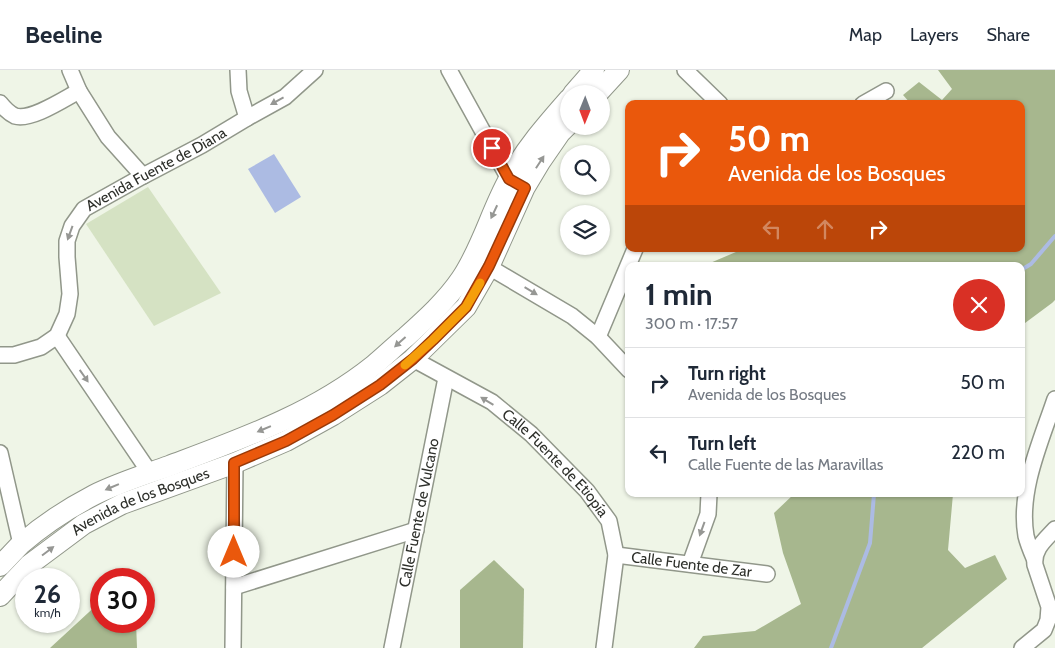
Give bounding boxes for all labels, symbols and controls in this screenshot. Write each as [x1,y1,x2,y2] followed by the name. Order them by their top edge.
[25,20,102,49] text: Beeline
[849,24,882,46] text: Map
[910,24,959,46] text: Layers
[987,24,1030,46] text: Share
[560,85,610,135] north arrow
[560,85,610,255] map controls
[270,97,285,105] one-way arrow
[728,117,810,160] text: 50 m
[645,120,710,185] icon: right
[83,123,230,215] street label: Avenida Fuente de Diana
[471,127,513,169] pin
[478,134,506,162] icon: arrive
[560,145,610,195] button: search
[536,155,545,169] one-way arrow
[728,160,946,187] text: Avenida de los Bosques
[489,205,497,219] one-way arrow
[560,205,610,255] button: layers
[758,215,786,243] icon: left
[811,215,839,243] icon: ahead
[864,215,892,243] icon: right
[66,226,73,241] one-way arrow
[645,276,713,313] text: 1 min
[953,279,1005,331] button: close
[525,287,538,296] one-way arrow
[645,314,738,333] text: 300 m · 17:57
[395,336,407,348] one-way arrow
[688,362,766,385] text: Turn right
[79,369,89,383] one-way arrow
[645,369,673,397] icon: right
[961,371,1005,394] text: 50 m
[688,385,846,404] text: Avenida de los Bosques
[481,396,494,405] one-way arrow
[499,405,612,521] street label: Calle Fuente de Etiopía
[257,425,271,433] one-way arrow
[688,432,756,455] text: Turn left
[395,437,443,589] street label: Calle Fuente de Vulcano
[645,439,673,467] icon: left
[951,441,1005,464] text: 220 m
[688,455,883,474] text: Calle Fuente de las Maravillas
[68,464,212,539] street label: Avenida de los Bosques
[105,483,119,491] one-way arrow
[698,522,705,537] one-way arrow
[207,525,259,577] position arrow
[41,545,54,556] one-way arrow
[630,548,753,581] street label: Calle Fuente de Zar
[90,568,155,633] speed limit sign: 30
[34,579,61,609] text: 26
[34,605,61,620] text: km/h

